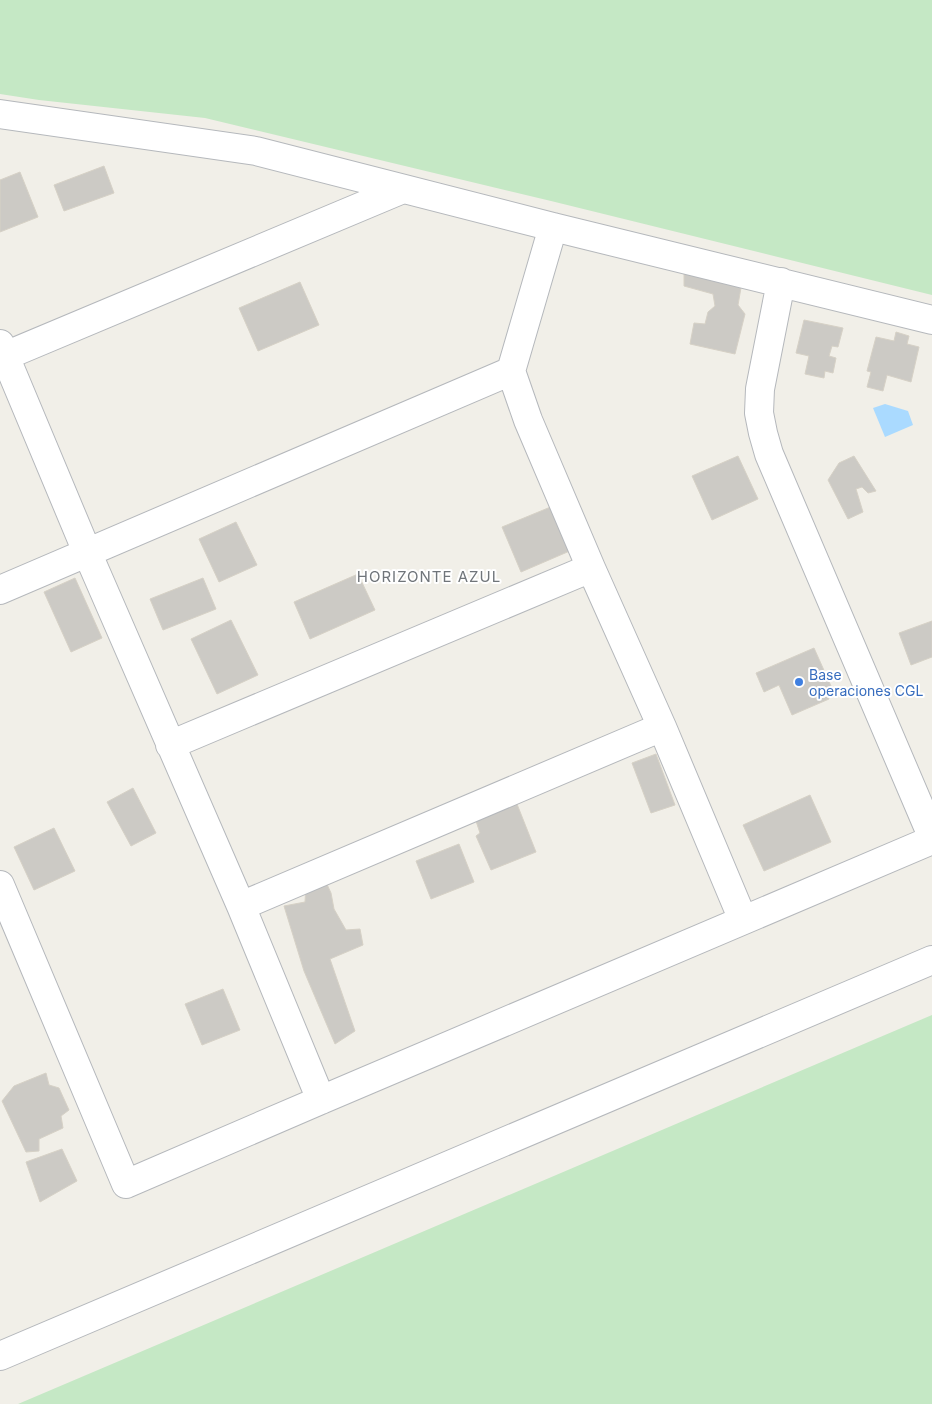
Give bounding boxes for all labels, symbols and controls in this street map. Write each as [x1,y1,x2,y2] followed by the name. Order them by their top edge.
[357,567,501,586] district label: HORIZONTE AZUL
[809,666,923,699] place label: Base operaciones CGL
[793,676,805,688] marker: Base operaciones CGL

